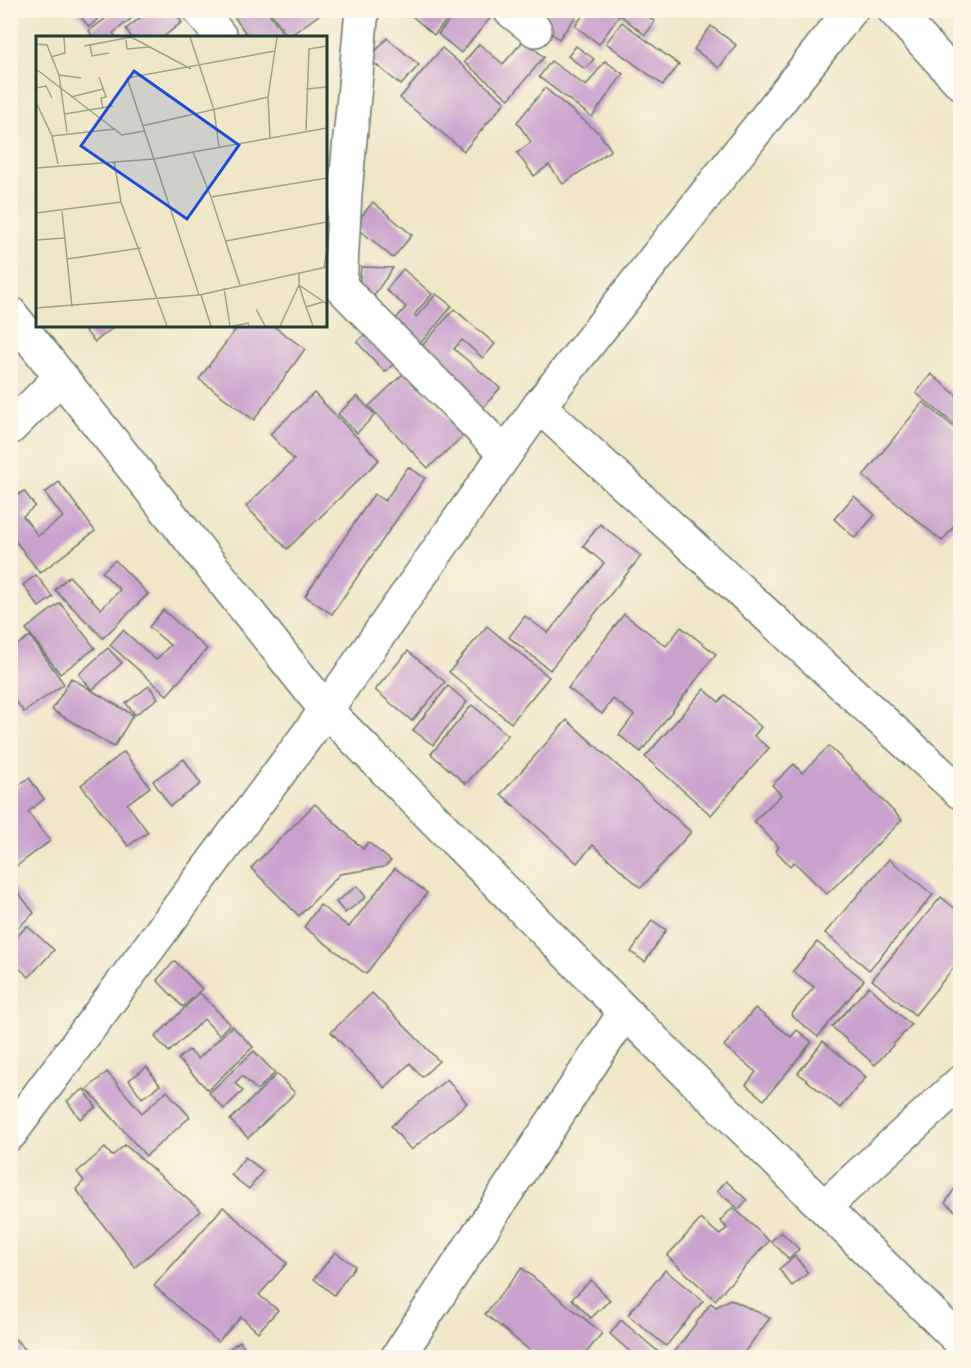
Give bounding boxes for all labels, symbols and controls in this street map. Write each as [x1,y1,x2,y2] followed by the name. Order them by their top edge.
[36,36,327,327] inset map

